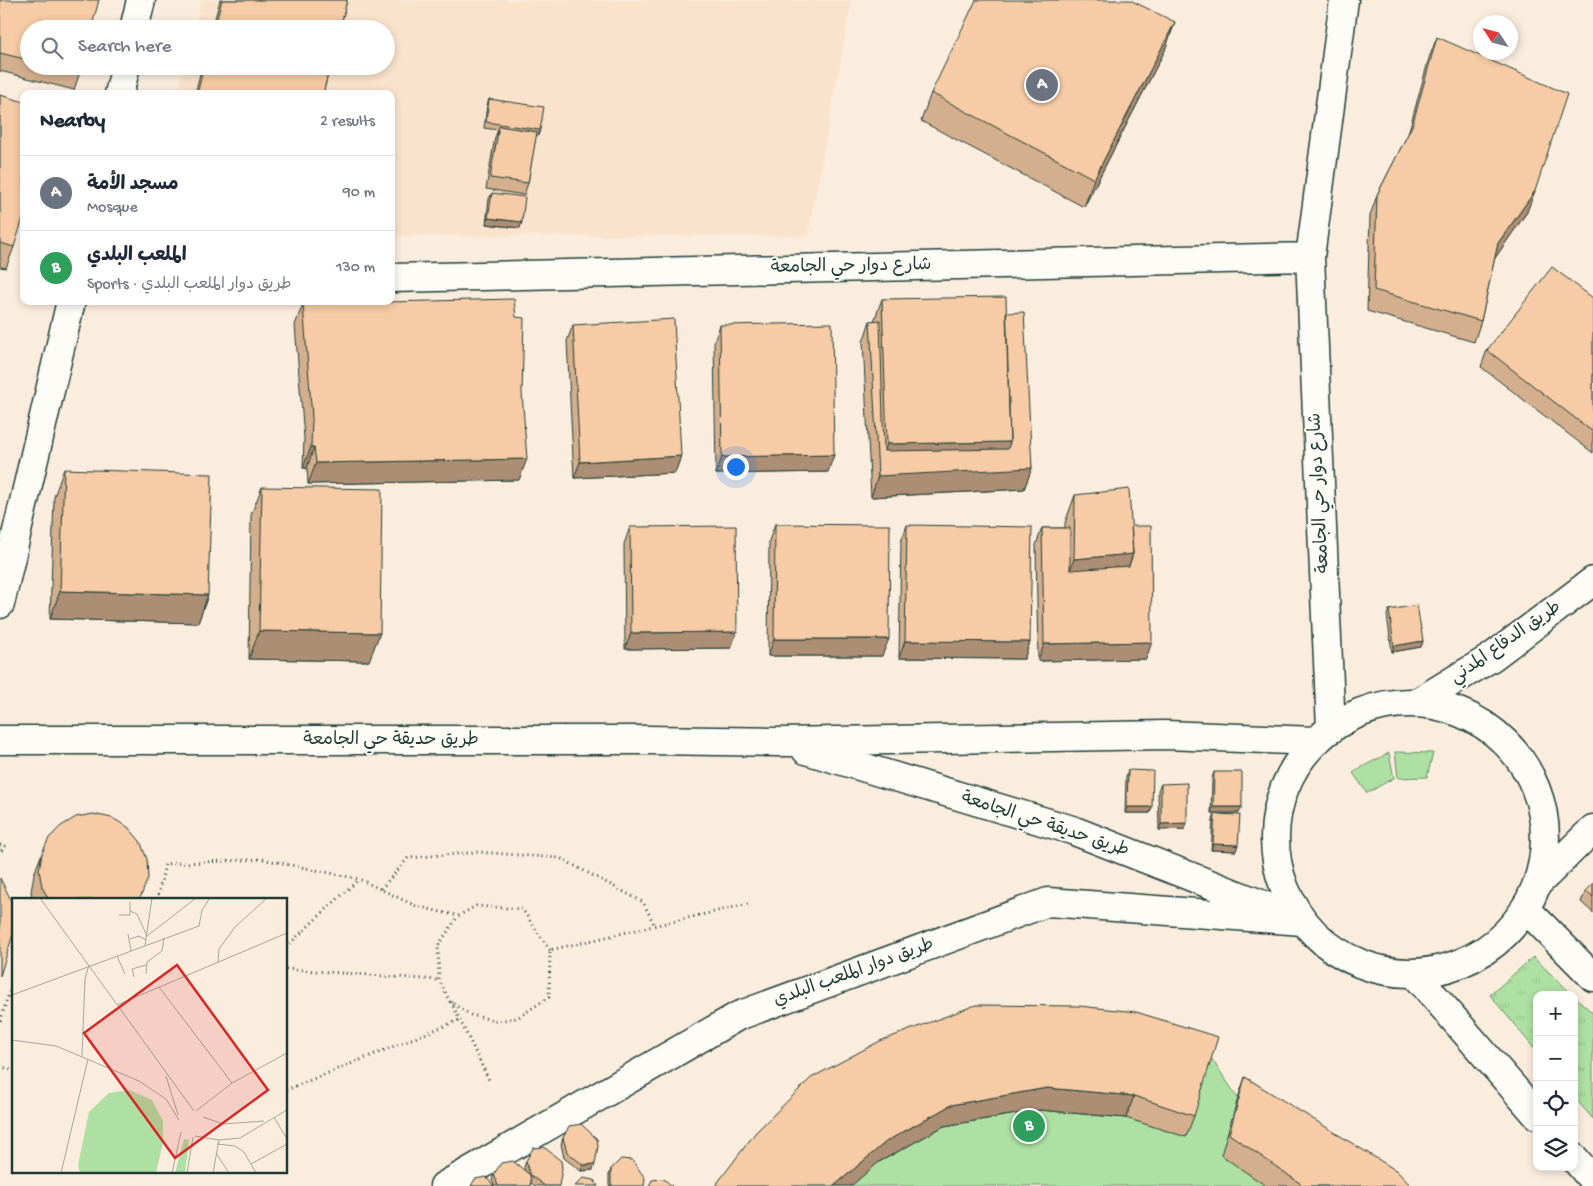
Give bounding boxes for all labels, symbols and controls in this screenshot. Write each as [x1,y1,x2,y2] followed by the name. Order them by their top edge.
[1473,15,1518,60] north arrow
[20,20,395,75] search box
[38,34,66,62] icon: search
[78,36,172,59] text: Search here
[1026,66,1058,104] pin: A
[40,110,105,135] text: Nearby
[320,113,375,132] text: 2 results
[87,174,179,197] text: مسجد الأمة
[51,184,61,203] text: A
[343,184,375,203] text: 90 m
[87,199,138,218] text: Mosque
[87,245,187,268] text: الملعب البلدي
[770,255,932,282] street label: شارع دوار حي الجامعة
[52,259,60,278] text: B
[336,259,375,278] text: 130 m
[87,276,291,295] text: Sports · طريق دوار الملعب البلدي
[1305,412,1338,574] street label: شارع دوار حي الجامعة
[723,454,749,480] your location
[1446,597,1567,692] street label: طريق الدفاع المدني
[303,730,479,754] street label: طريق حديقة حي الجامعة
[957,788,1132,865] street label: طريق حديقة حي الجامعة
[12,898,288,1174] inset map
[771,934,937,1012] street label: طريق دوار الملعب البلدي
[1533,991,1578,1171] map controls
[1533,991,1578,1036] button: +
[1533,1036,1578,1081] button: −
[1533,1081,1578,1126] button: locate
[1013,1107,1045,1145] pin: B
[1533,1126,1578,1171] button: layers

